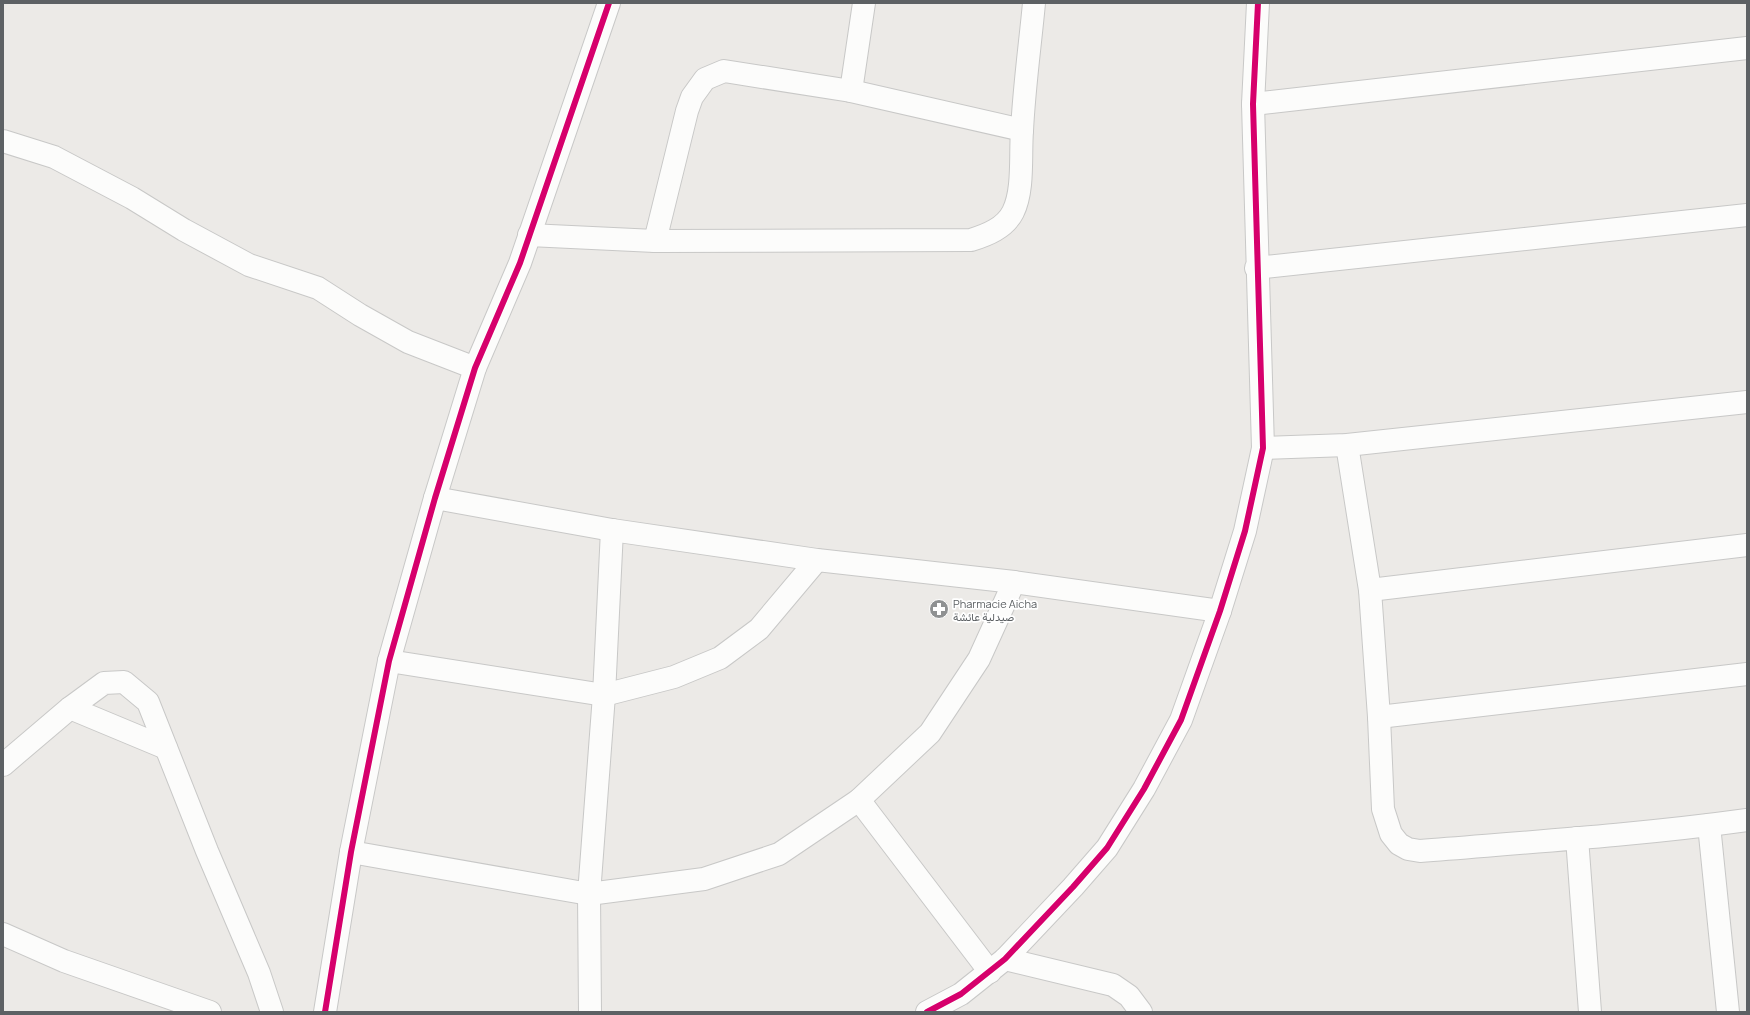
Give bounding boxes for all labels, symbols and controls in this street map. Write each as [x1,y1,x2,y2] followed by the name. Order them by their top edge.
[953,596,1037,624] place label: Pharmacie Aicha صيدلية عائشة
[928,598,950,620] pharmacy icon: Pharmacie Aicha صيدلية عائشة

